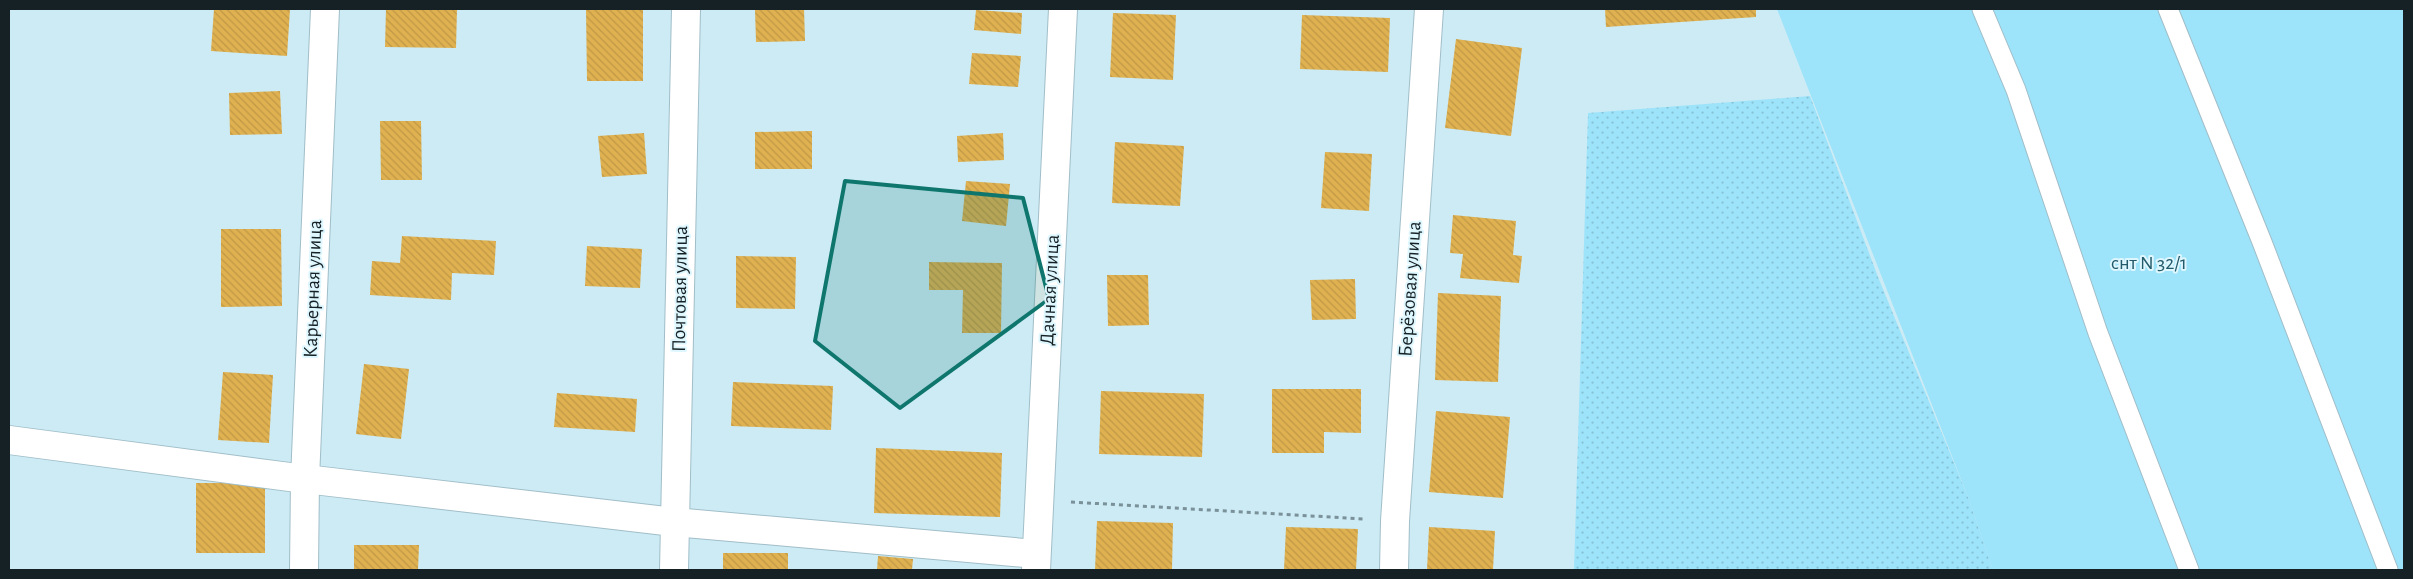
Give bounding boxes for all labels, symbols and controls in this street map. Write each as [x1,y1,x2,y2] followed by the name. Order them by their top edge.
[301,220,325,358] street label: Карьерная улица
[1395,221,1425,357] street label: Берёзовая улица
[669,226,691,352] street label: Почтовая улица
[1037,234,1063,346] street label: Дачная улица
[2111,253,2187,273] park label: снт N 32/1

